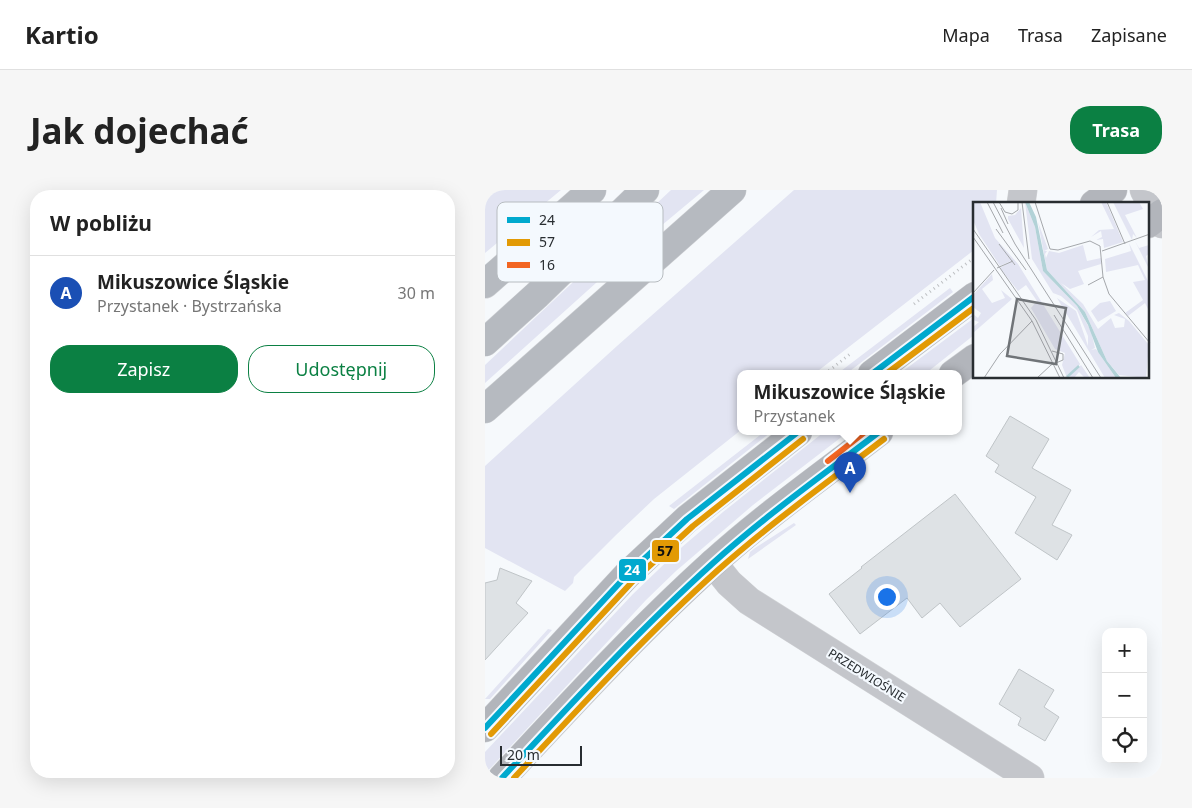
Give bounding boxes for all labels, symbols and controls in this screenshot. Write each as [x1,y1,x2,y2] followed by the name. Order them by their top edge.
[25,18,99,51] text: Kartio
[942,23,990,47] text: Mapa
[1018,23,1063,47] text: Trasa
[1091,23,1167,47] text: Zapisane
[1070,106,1162,154] button: Trasa
[30,107,249,154] text: Jak dojechać
[497,202,663,282] legend
[973,202,1149,379] inset map
[50,209,152,237] text: W pobliżu
[539,210,555,229] text: 24
[539,232,555,251] text: 57
[539,255,555,274] text: 16
[97,269,289,295] text: Mikuszowice Śląskie
[60,282,72,304] text: A
[398,282,435,304] text: 30 m
[97,295,282,317] text: Przystanek · Bystrzańska
[50,345,238,393] button: Zapisz
[248,345,435,393] button: Udostępnij
[737,370,962,435] popup
[753,379,946,405] text: Mikuszowice Śląskie
[753,405,835,427] text: Przystanek
[834,452,866,493] pin: A
[651,539,680,563] line badge: 57
[657,541,673,560] text: 57
[618,558,647,582] line badge: 24
[624,560,640,579] text: 24
[874,584,900,610] your location
[1102,628,1147,763] map controls
[1102,628,1147,673] button: +
[825,644,909,706] street label: PRZEDWIOŚNIE
[1102,673,1147,718] button: −
[1102,718,1147,763] button: locate
[500,743,583,766] scale bar
[507,745,540,764] text: 20 m

